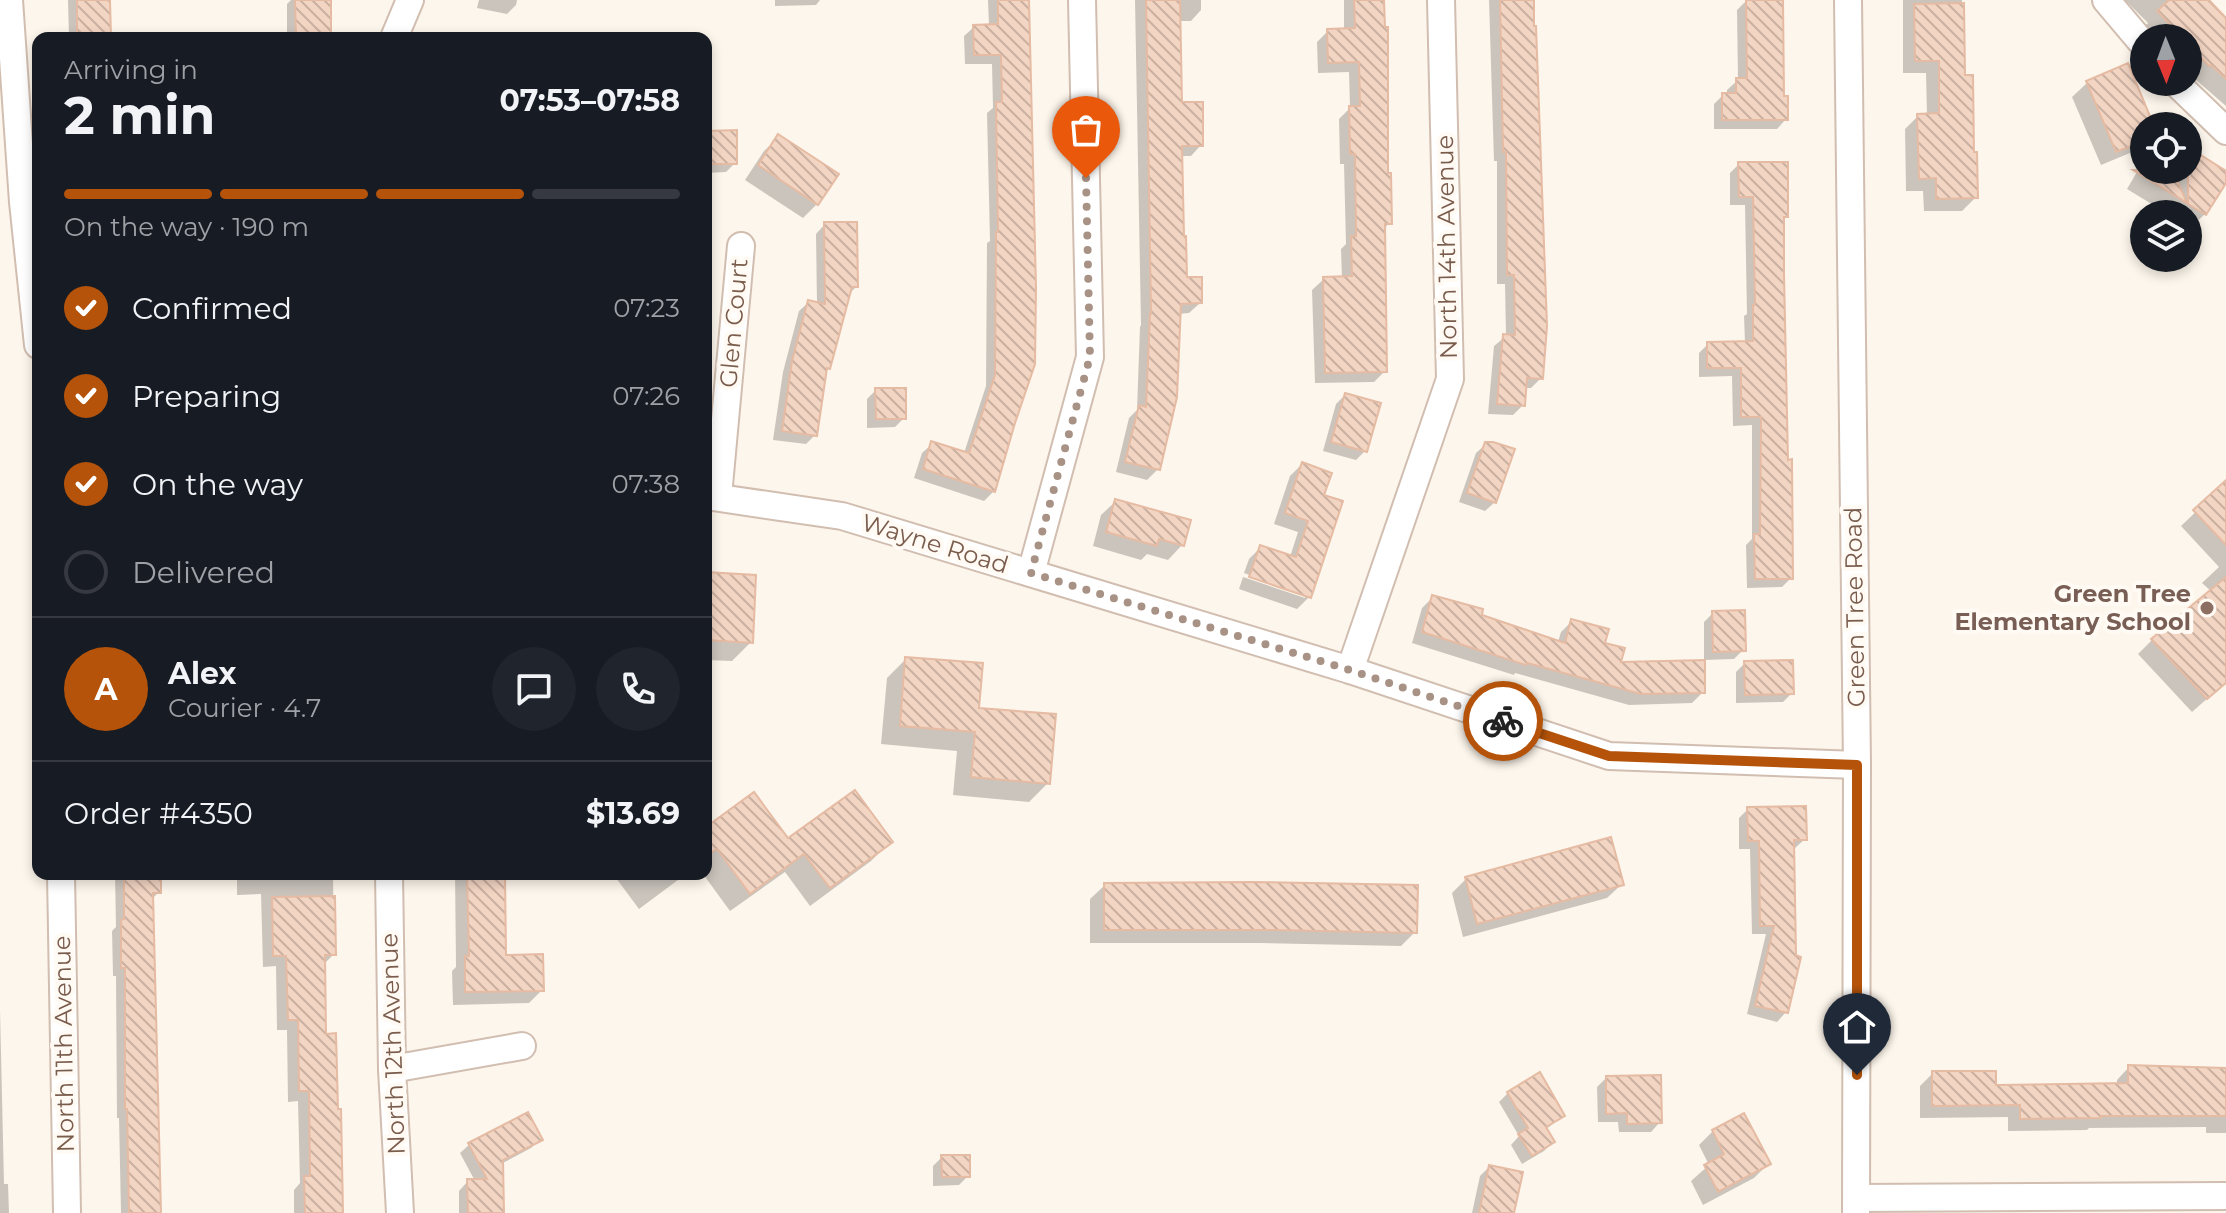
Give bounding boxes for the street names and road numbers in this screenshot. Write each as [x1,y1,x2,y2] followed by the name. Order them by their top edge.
[1430,135,1463,359] street label: North 14th Avenue
[713,257,754,389] street label: Glen Court
[858,507,1012,580] street label: Wayne Road
[1838,507,1871,707] street label: Green Tree Road
[374,933,411,1155] street label: North 12th Avenue
[47,935,80,1153] street label: North 11th Avenue

